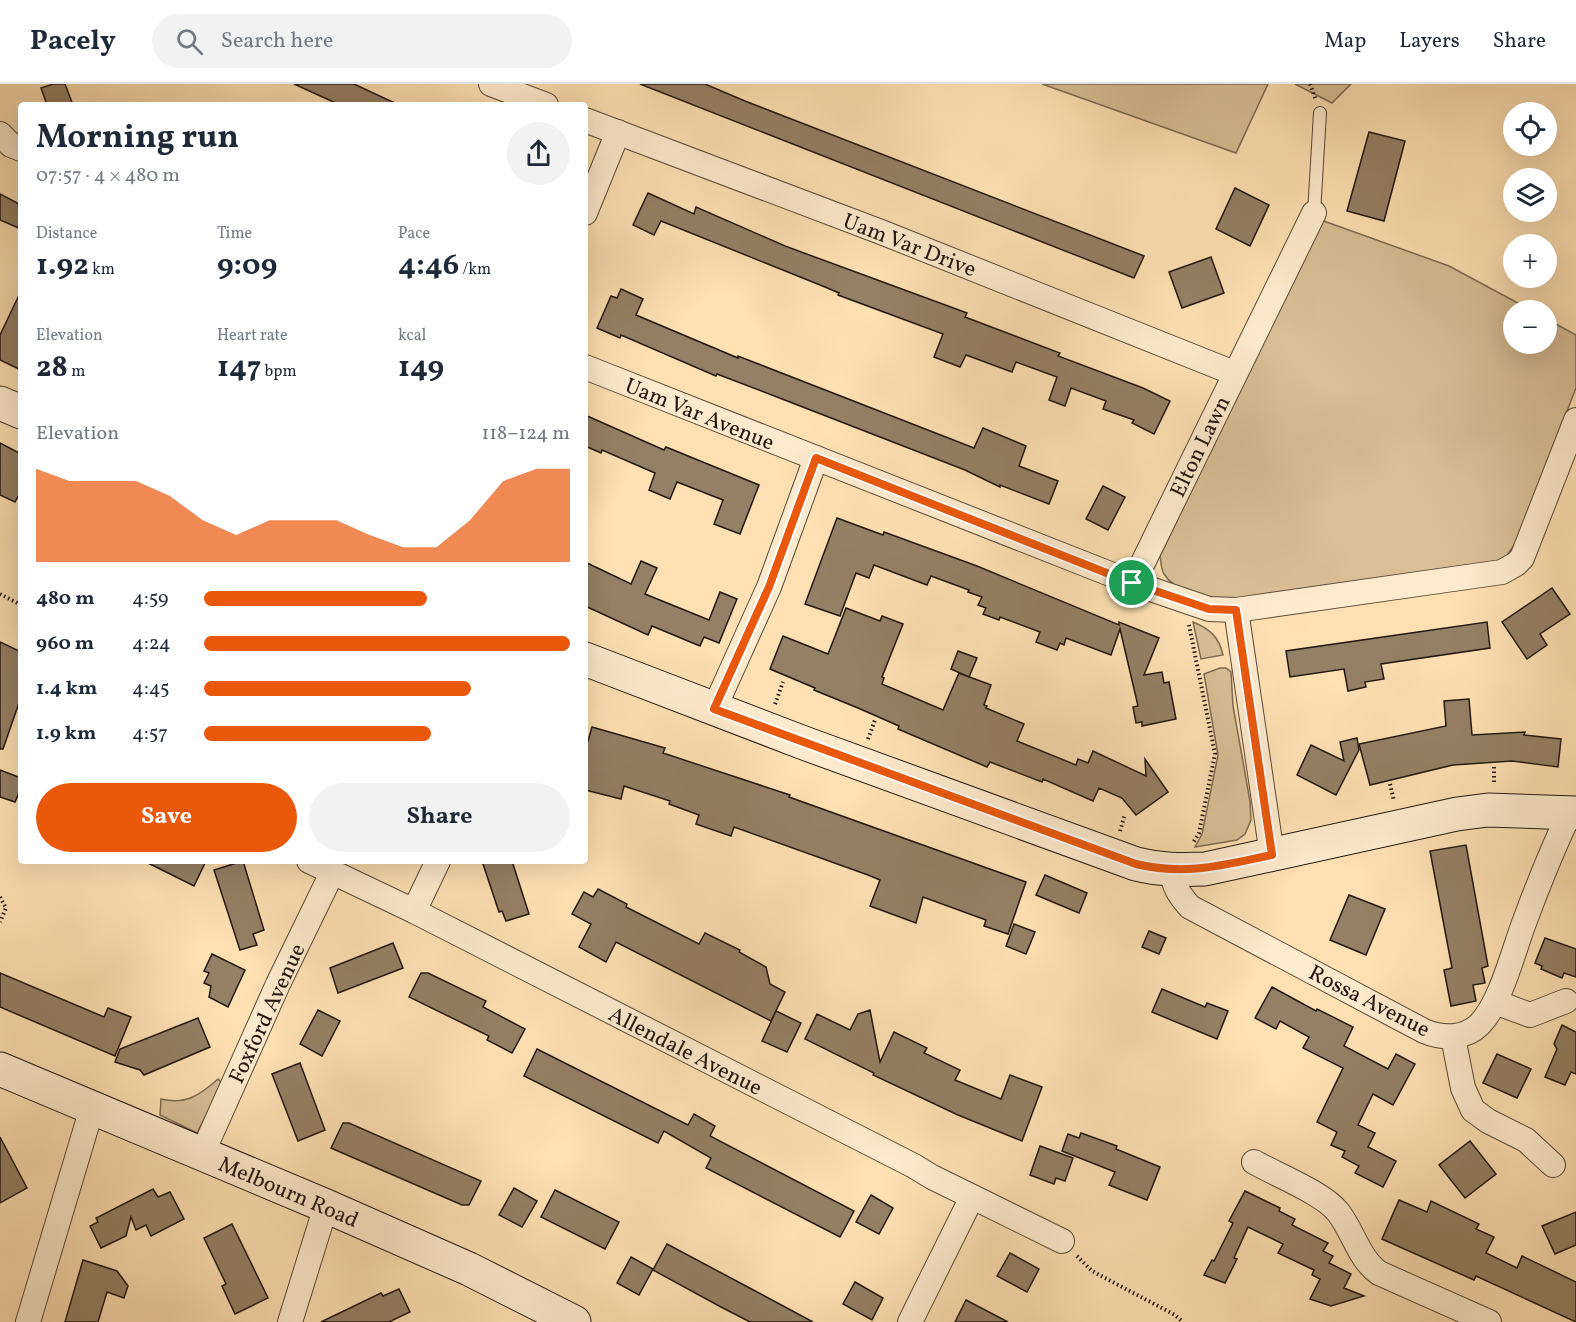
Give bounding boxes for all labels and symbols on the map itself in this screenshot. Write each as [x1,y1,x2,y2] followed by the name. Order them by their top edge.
[838,207,980,286] street label: Uam Var Drive
[620,371,778,459] street label: Uam Var Avenue
[1163,391,1239,503] street label: Elton Lawn
[1106,557,1157,608] pin
[222,939,314,1089] street label: Foxford Avenue
[1303,958,1435,1046] street label: Rossa Avenue
[603,1000,767,1104] street label: Allendale Avenue
[213,1150,363,1237] street label: Melbourn Road

